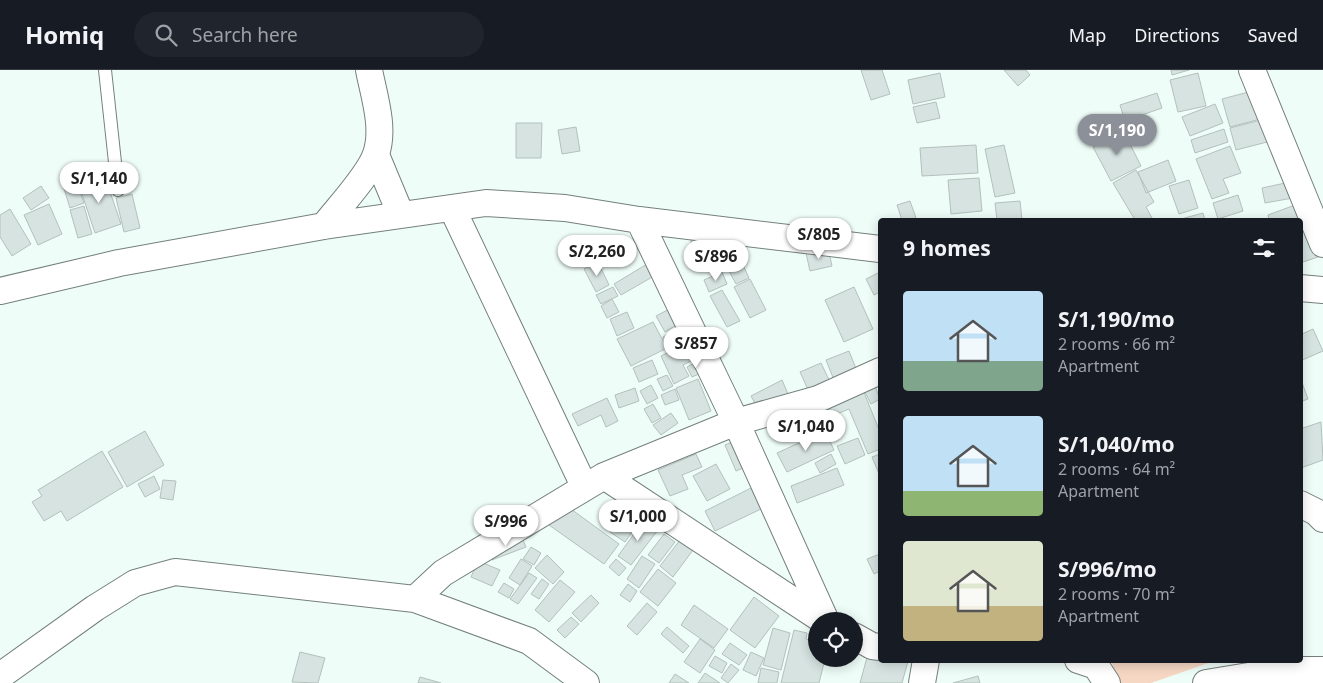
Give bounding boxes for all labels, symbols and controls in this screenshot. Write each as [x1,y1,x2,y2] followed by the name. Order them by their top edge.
[134,12,484,57] search box
[25,18,104,51] text: Homiq
[152,21,180,49] icon: search
[192,22,298,48] text: Search here
[1069,23,1106,47] text: Map
[1134,23,1220,47] text: Directions
[1248,23,1298,47] text: Saved
[1071,114,1163,156] pin: S/1,190
[1089,119,1145,141] text: S/1,190
[53,162,145,204] pin: S/1,140
[71,167,127,189] text: S/1,140
[784,218,854,260] pin: S/805
[798,223,840,245] text: S/805
[551,234,643,277] pin: S/2,260
[903,234,991,262] text: 9 homes
[1250,234,1278,262] icon: filters
[569,240,625,262] text: S/2,260
[681,240,751,282] pin: S/896
[695,245,737,267] text: S/896
[1058,305,1175,333] text: S/1,190/mo
[943,311,1003,371] icon: home
[661,326,731,369] pin: S/857
[675,332,717,354] text: S/857
[1058,333,1175,355] text: 2 rooms · 66 m²
[1058,355,1139,377] text: Apartment
[760,410,852,452] pin: S/1,040
[778,415,834,437] text: S/1,040
[1058,430,1175,458] text: S/1,040/mo
[943,436,1003,496] icon: home
[1058,458,1175,480] text: 2 rooms · 64 m²
[1058,480,1139,502] text: Apartment
[592,500,684,542] pin: S/1,000
[471,504,541,547] pin: S/996
[610,505,666,527] text: S/1,000
[485,510,527,532] text: S/996
[1058,555,1157,583] text: S/996/mo
[943,561,1003,621] icon: home
[1058,583,1175,605] text: 2 rooms · 70 m²
[1058,605,1139,627] text: Apartment
[808,612,863,667] map controls
[808,612,863,667] button: locate

